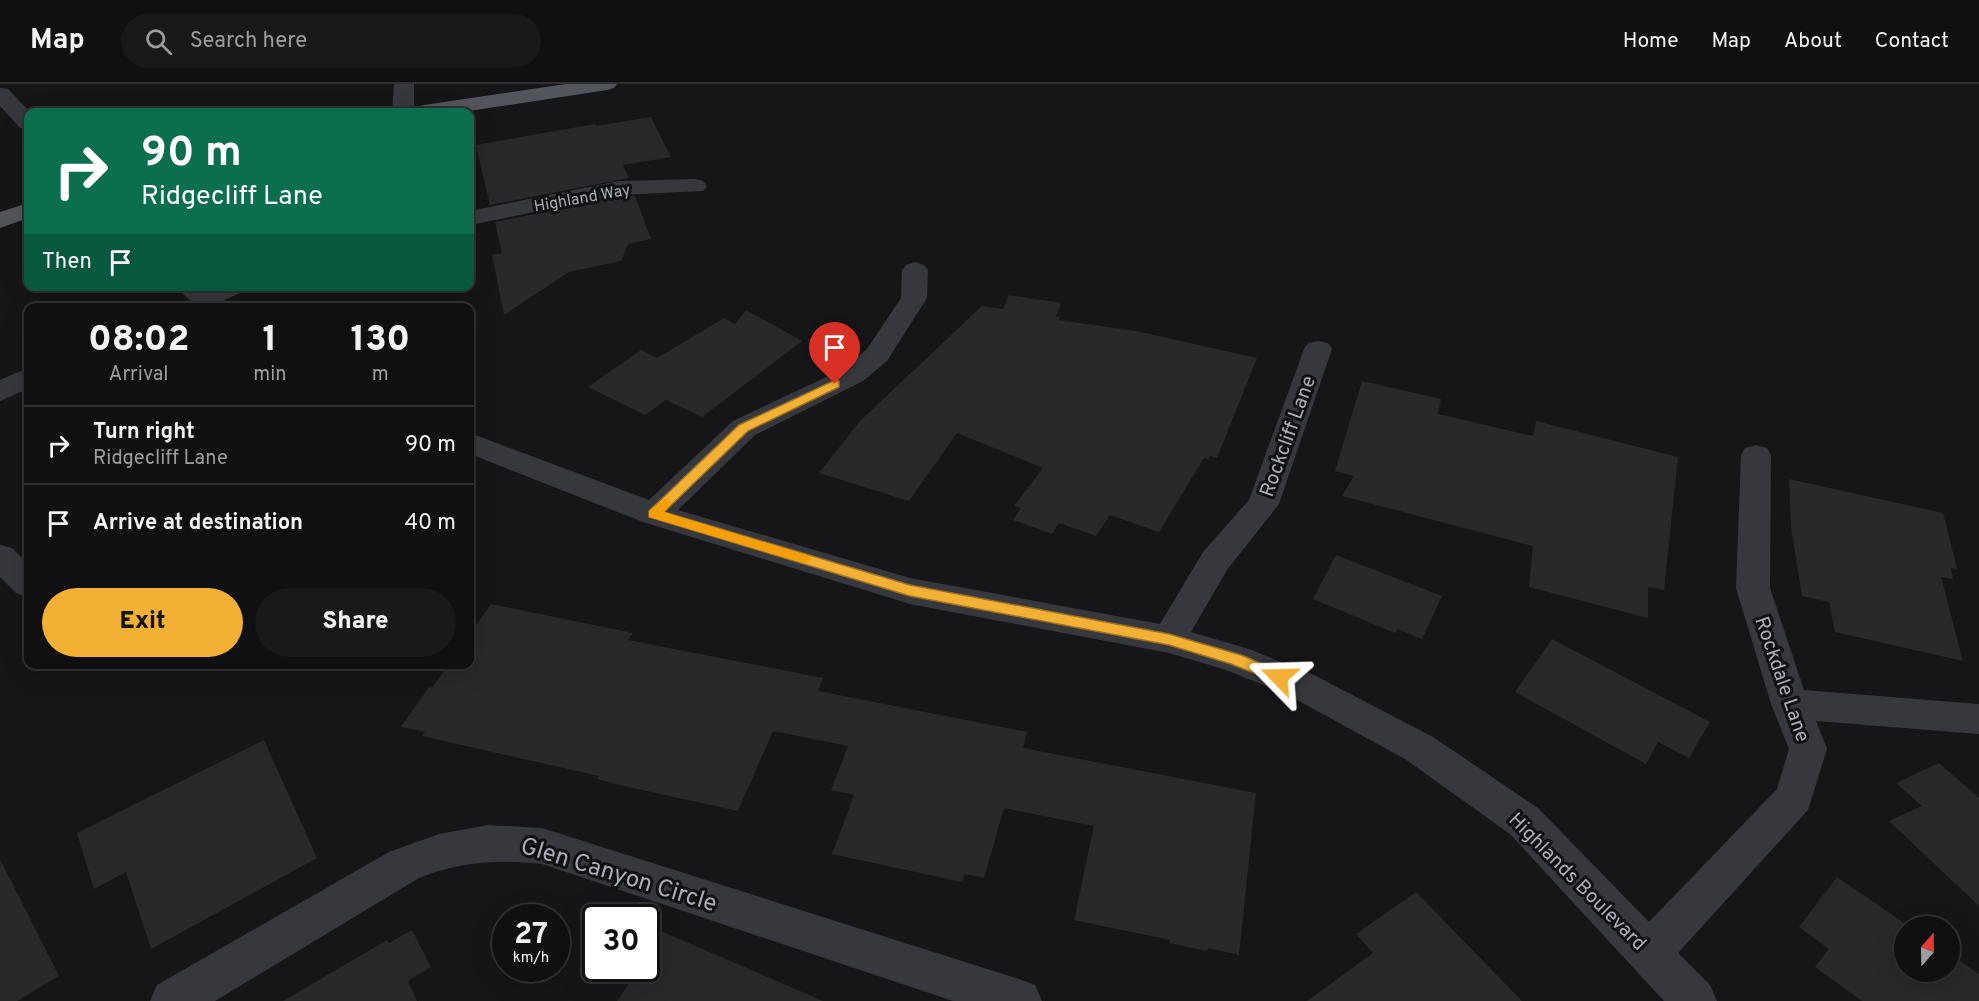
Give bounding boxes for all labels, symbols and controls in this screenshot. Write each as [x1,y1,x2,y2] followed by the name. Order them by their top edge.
[121,14,541,68] search box
[30,23,85,59] text: Map
[142,25,175,58] icon: search
[190,28,307,55] text: Search here
[1623,28,1679,55] text: Home
[1712,28,1751,55] text: Map
[1784,28,1842,55] text: About
[1875,28,1949,55] text: Contact
[141,128,242,181] text: 90 m
[42,132,120,210] icon: right
[141,180,323,214] text: Ridgecliff Lane
[533,181,632,217] street label: Highland Way
[104,246,137,279] icon: arrive
[42,249,92,276] text: Then
[88,318,189,364] text: 08:02
[263,318,277,364] text: 1
[351,318,410,364] text: 130
[809,322,860,384] pin
[818,331,851,364] icon: arrive
[109,362,168,388] text: Arrival
[253,362,287,388] text: min
[372,362,389,388] text: m
[1255,373,1323,501] street label: Rockcliff Lane
[93,419,195,446] text: Turn right
[42,429,75,462] icon: right
[405,432,456,459] text: 90 m
[93,446,228,472] text: Ridgecliff Lane
[42,507,75,540] icon: arrive
[93,510,303,537] text: Arrive at destination
[404,510,456,537] text: 40 m
[42,588,243,657] button: Exit
[255,588,456,657] button: Share
[1747,613,1815,746] street label: Rockdale Lane
[1247,645,1311,709] position arrow
[1502,808,1651,957] street label: Highlands Boulevard
[517,832,720,920] street label: Glen Canyon Circle
[582,904,660,982] speed limit sign: 30
[1894,916,1960,982] north arrow
[1894,916,1960,982] map controls
[514,917,548,954] text: 27
[513,949,549,968] text: km/h

